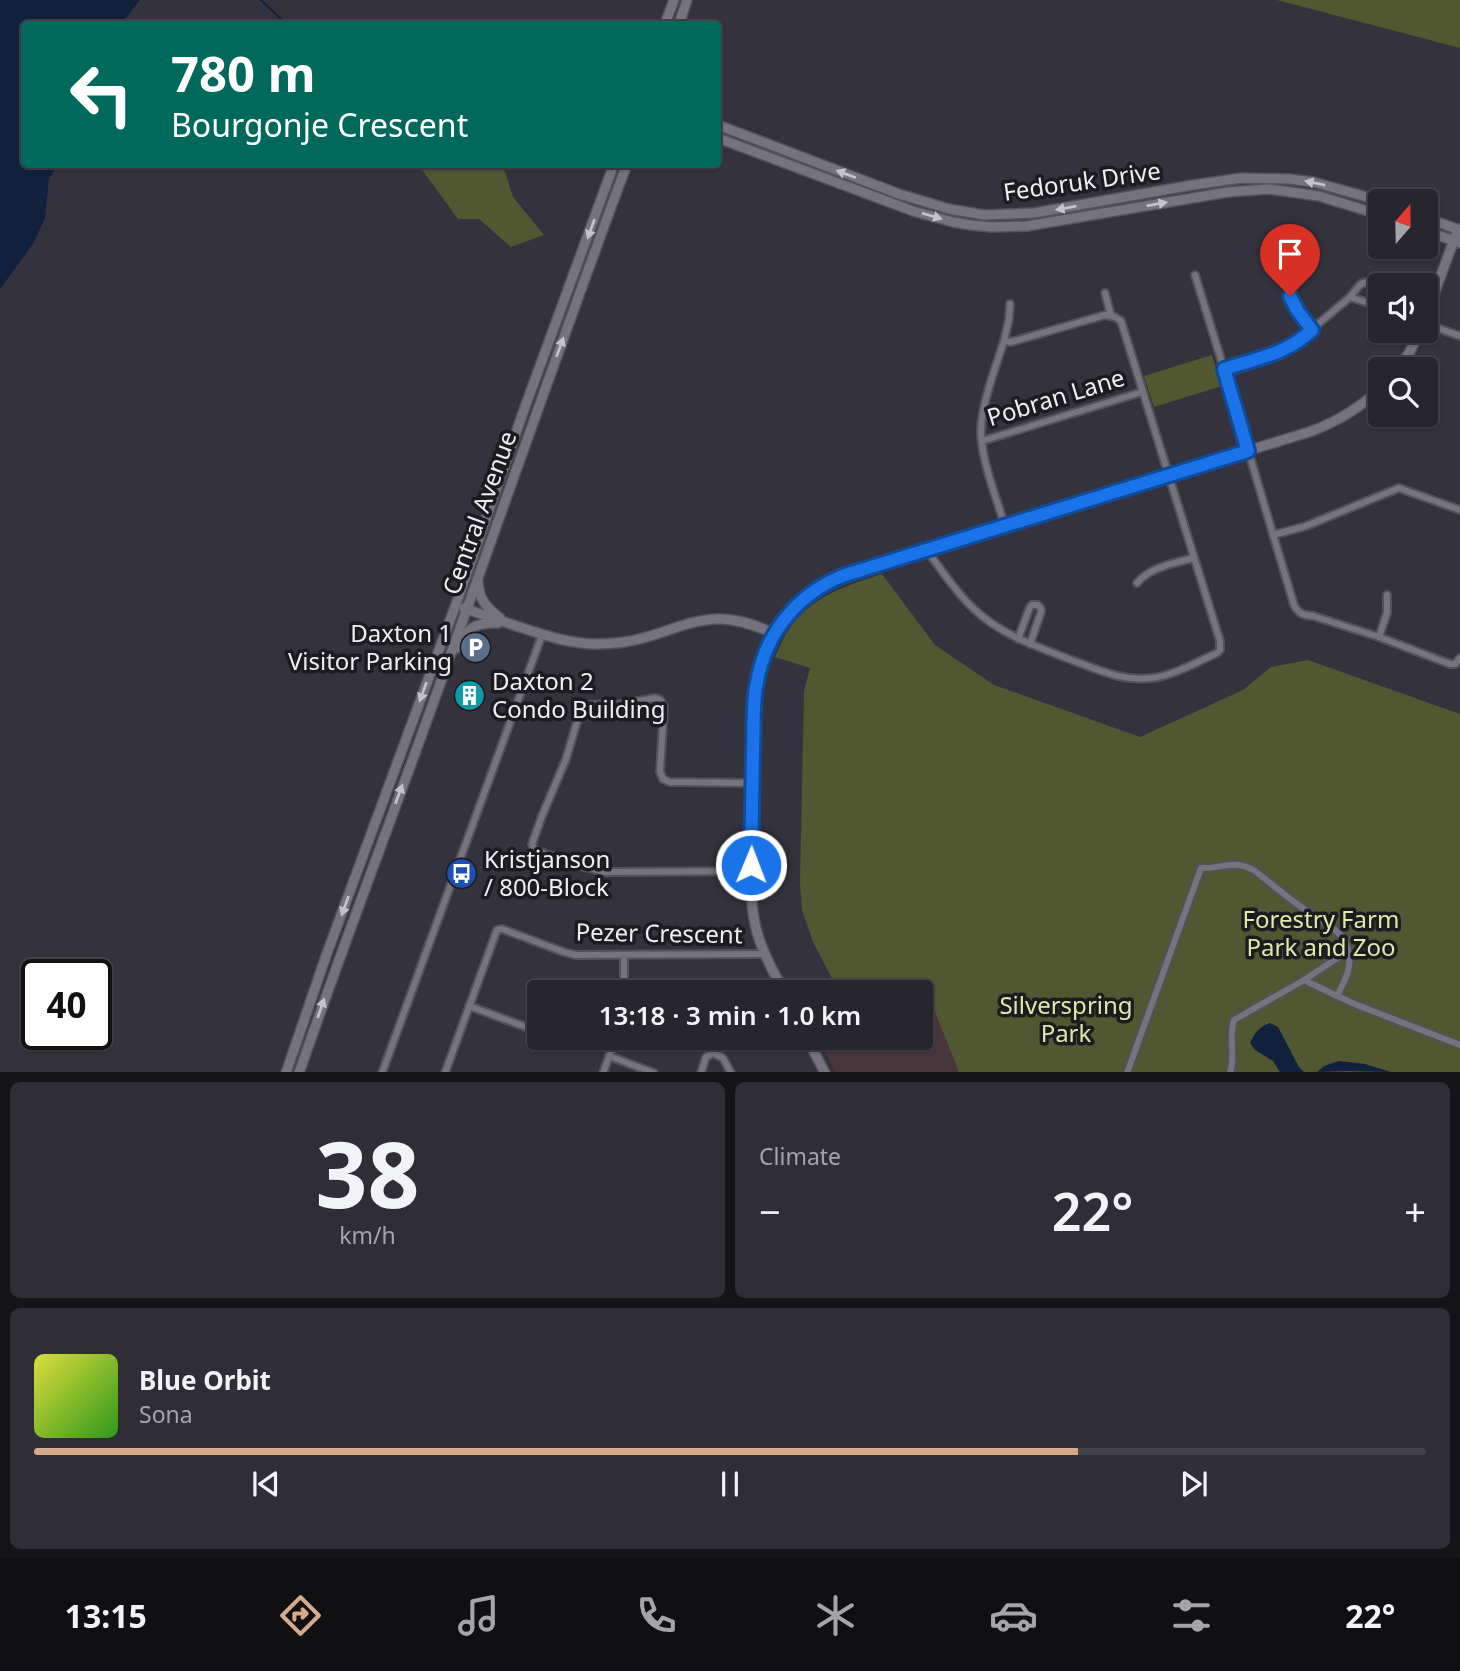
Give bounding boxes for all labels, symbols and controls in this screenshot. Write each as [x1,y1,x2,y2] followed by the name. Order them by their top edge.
[171,40,316,106] text: 780 m
[56,49,147,140] icon: left
[171,103,468,146] text: Bourgonje Crescent
[1001,153,1163,208] street label: Fedoruk Drive
[835,168,856,179] one-way arrow
[1304,177,1326,188] one-way arrow
[1368,189,1438,259] north arrow
[1368,189,1438,427] map controls
[1146,198,1168,209] one-way arrow
[1055,203,1077,214] one-way arrow
[922,212,943,222] one-way arrow
[585,218,596,239] one-way arrow
[1260,224,1320,296] pin
[1271,235,1309,273] icon: arrive
[1368,273,1438,343] button: sound
[555,337,566,358] one-way arrow
[1368,357,1438,427] button: search
[983,360,1128,433] street label: Pobran Lane
[434,426,523,599] street label: Central Avenue
[288,616,452,677] place label: Daxton 1 Visitor Parking
[458,631,492,665] parking icon: Daxton 1 Visitor Parking
[492,664,665,725] place label: Daxton 2 Condo Building
[452,679,486,713] building icon: Daxton 2 Condo Building
[418,682,429,703] one-way arrow
[394,784,405,805] one-way arrow
[714,828,788,902] position arrow
[484,842,610,903] place label: Kristjanson / 800-Block
[444,857,478,891] bus stop icon: Kristjanson / 800-Block
[339,895,350,916] one-way arrow
[1243,902,1399,963] park label: Forestry Farm Park and Zoo
[575,915,743,950] street label: Pezer Crescent
[21,959,112,1050] speed limit sign: 40
[999,988,1133,1049] park label: Silverspring Park
[316,997,327,1018] one-way arrow
[599,997,861,1033] text: 13:18 · 3 min · 1.0 km
[315,1111,420,1235] text: 38
[759,1140,841,1172] text: Climate
[1052,1175,1133,1246] text: 22°
[759,1185,781,1237] text: −
[1404,1185,1426,1237] text: +
[339,1219,396,1251] text: km/h
[139,1362,271,1398] text: Blue Orbit
[139,1398,193,1430] text: Sona
[247,1465,285,1503] icon: previous
[711,1465,749,1503] icon: pause
[1175,1465,1213,1503] icon: next
[276,1591,325,1640] icon: directions
[454,1591,503,1640] icon: music
[632,1591,681,1640] icon: phone
[811,1591,860,1640] icon: climate
[989,1591,1038,1640] icon: car
[1167,1591,1216,1640] icon: filters
[65,1594,147,1637] text: 13:15
[1345,1594,1395,1637] text: 22°

